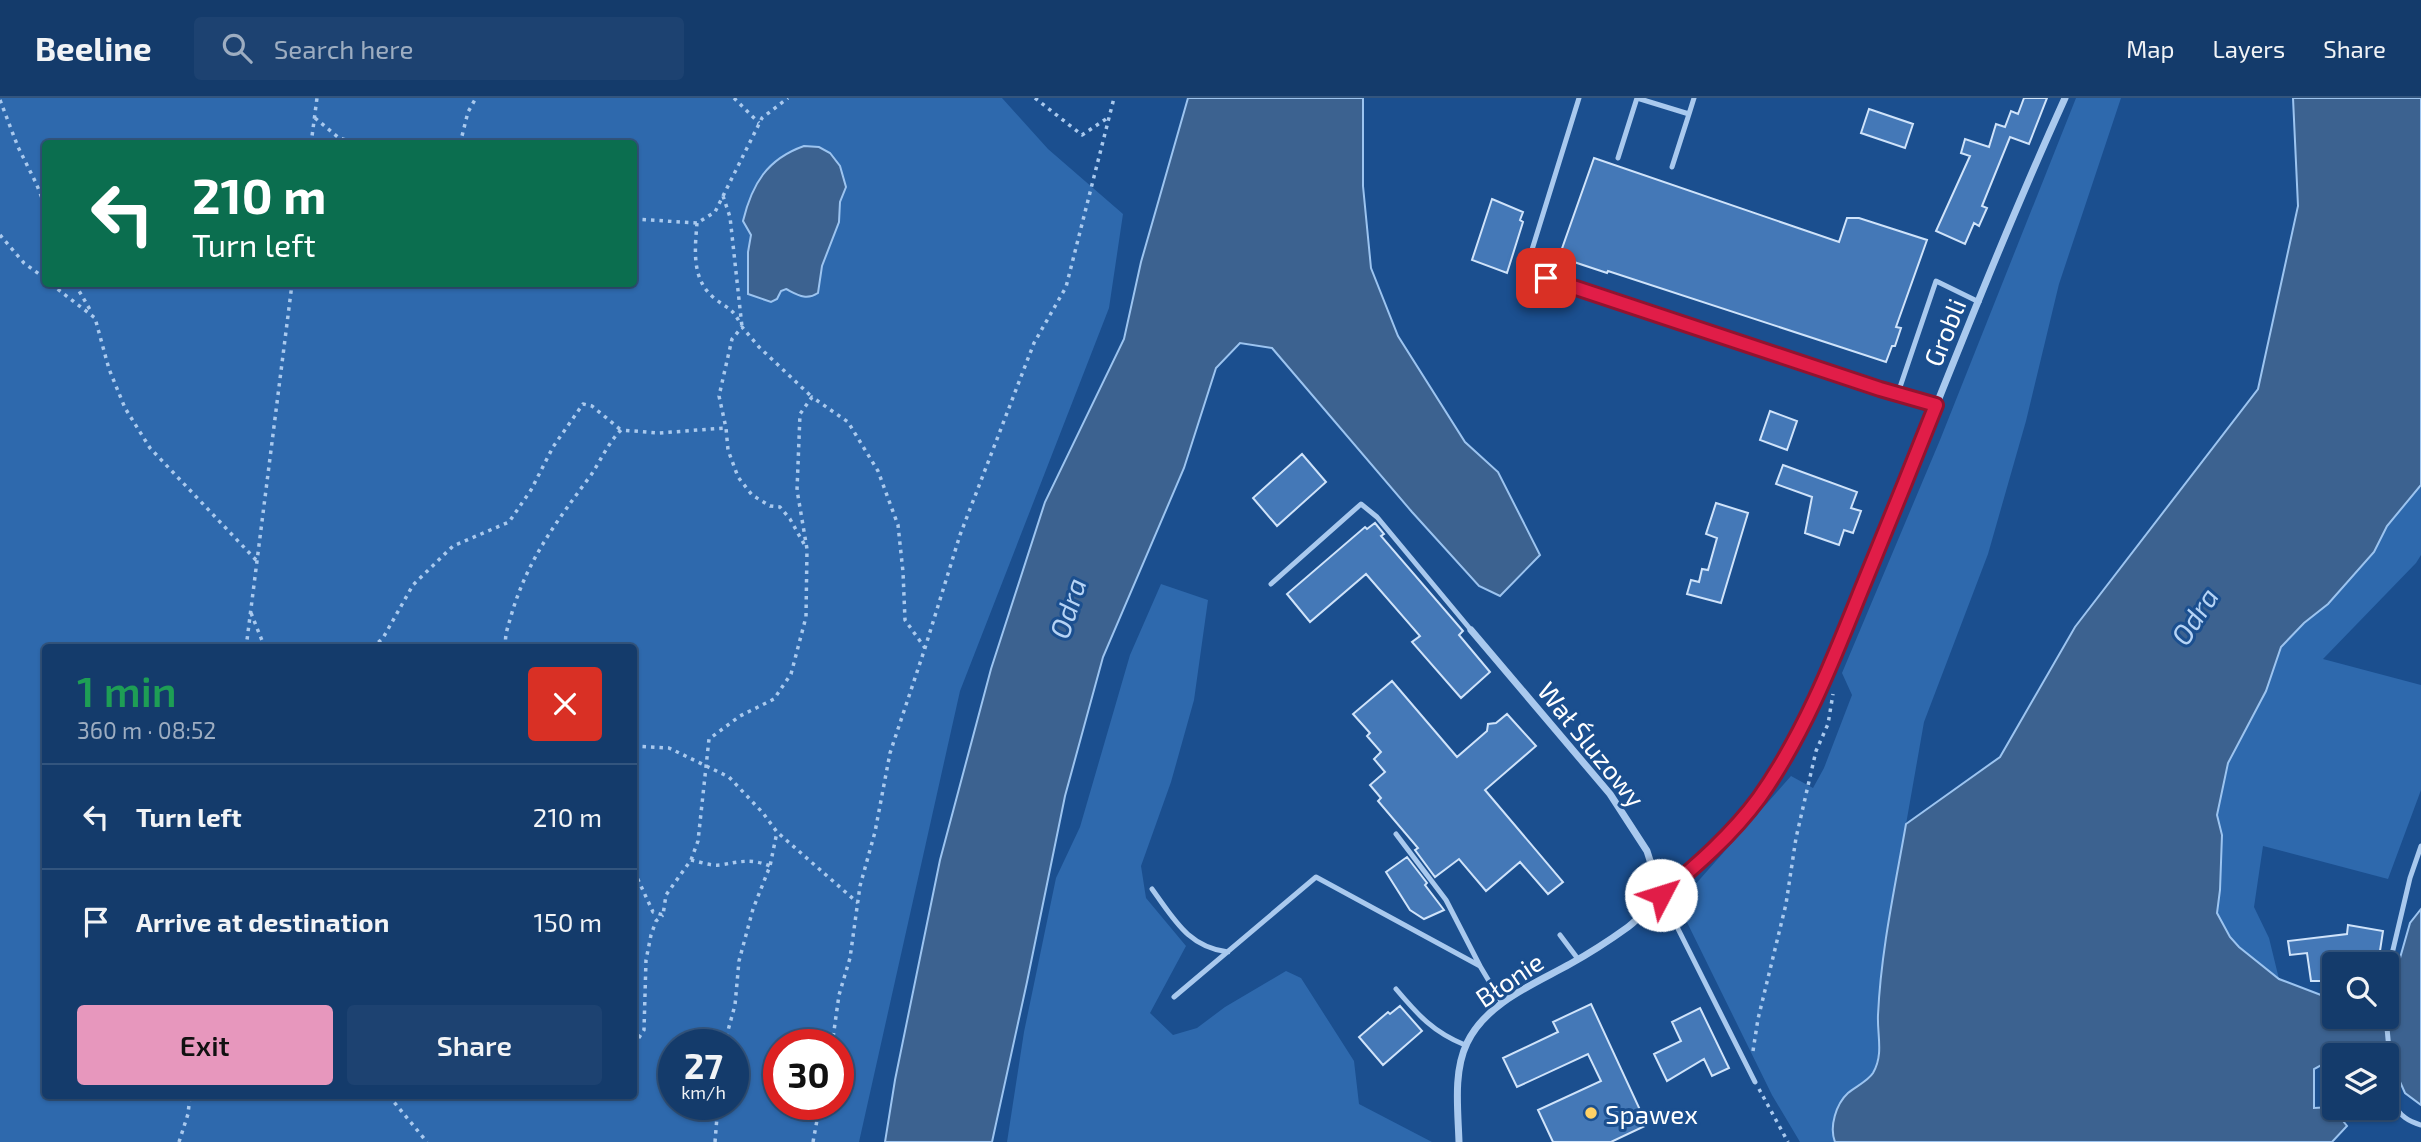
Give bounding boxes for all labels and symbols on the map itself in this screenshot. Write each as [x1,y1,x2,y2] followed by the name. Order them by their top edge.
[1516,248,1576,308] pin
[1916,294,1972,370] street label: Grobli
[1041,573,1093,643] water label: Odra
[2163,581,2225,651] water label: Odra
[1532,675,1652,813] street label: Wał Śluzowy
[1624,858,1698,932] position arrow
[1469,945,1549,1013] street label: Błonie
[763,1029,854,1120] speed limit sign: 30
[1605,1098,1698,1129] place label: Spawex
[1583,1105,1599,1121] marker: Spawex

